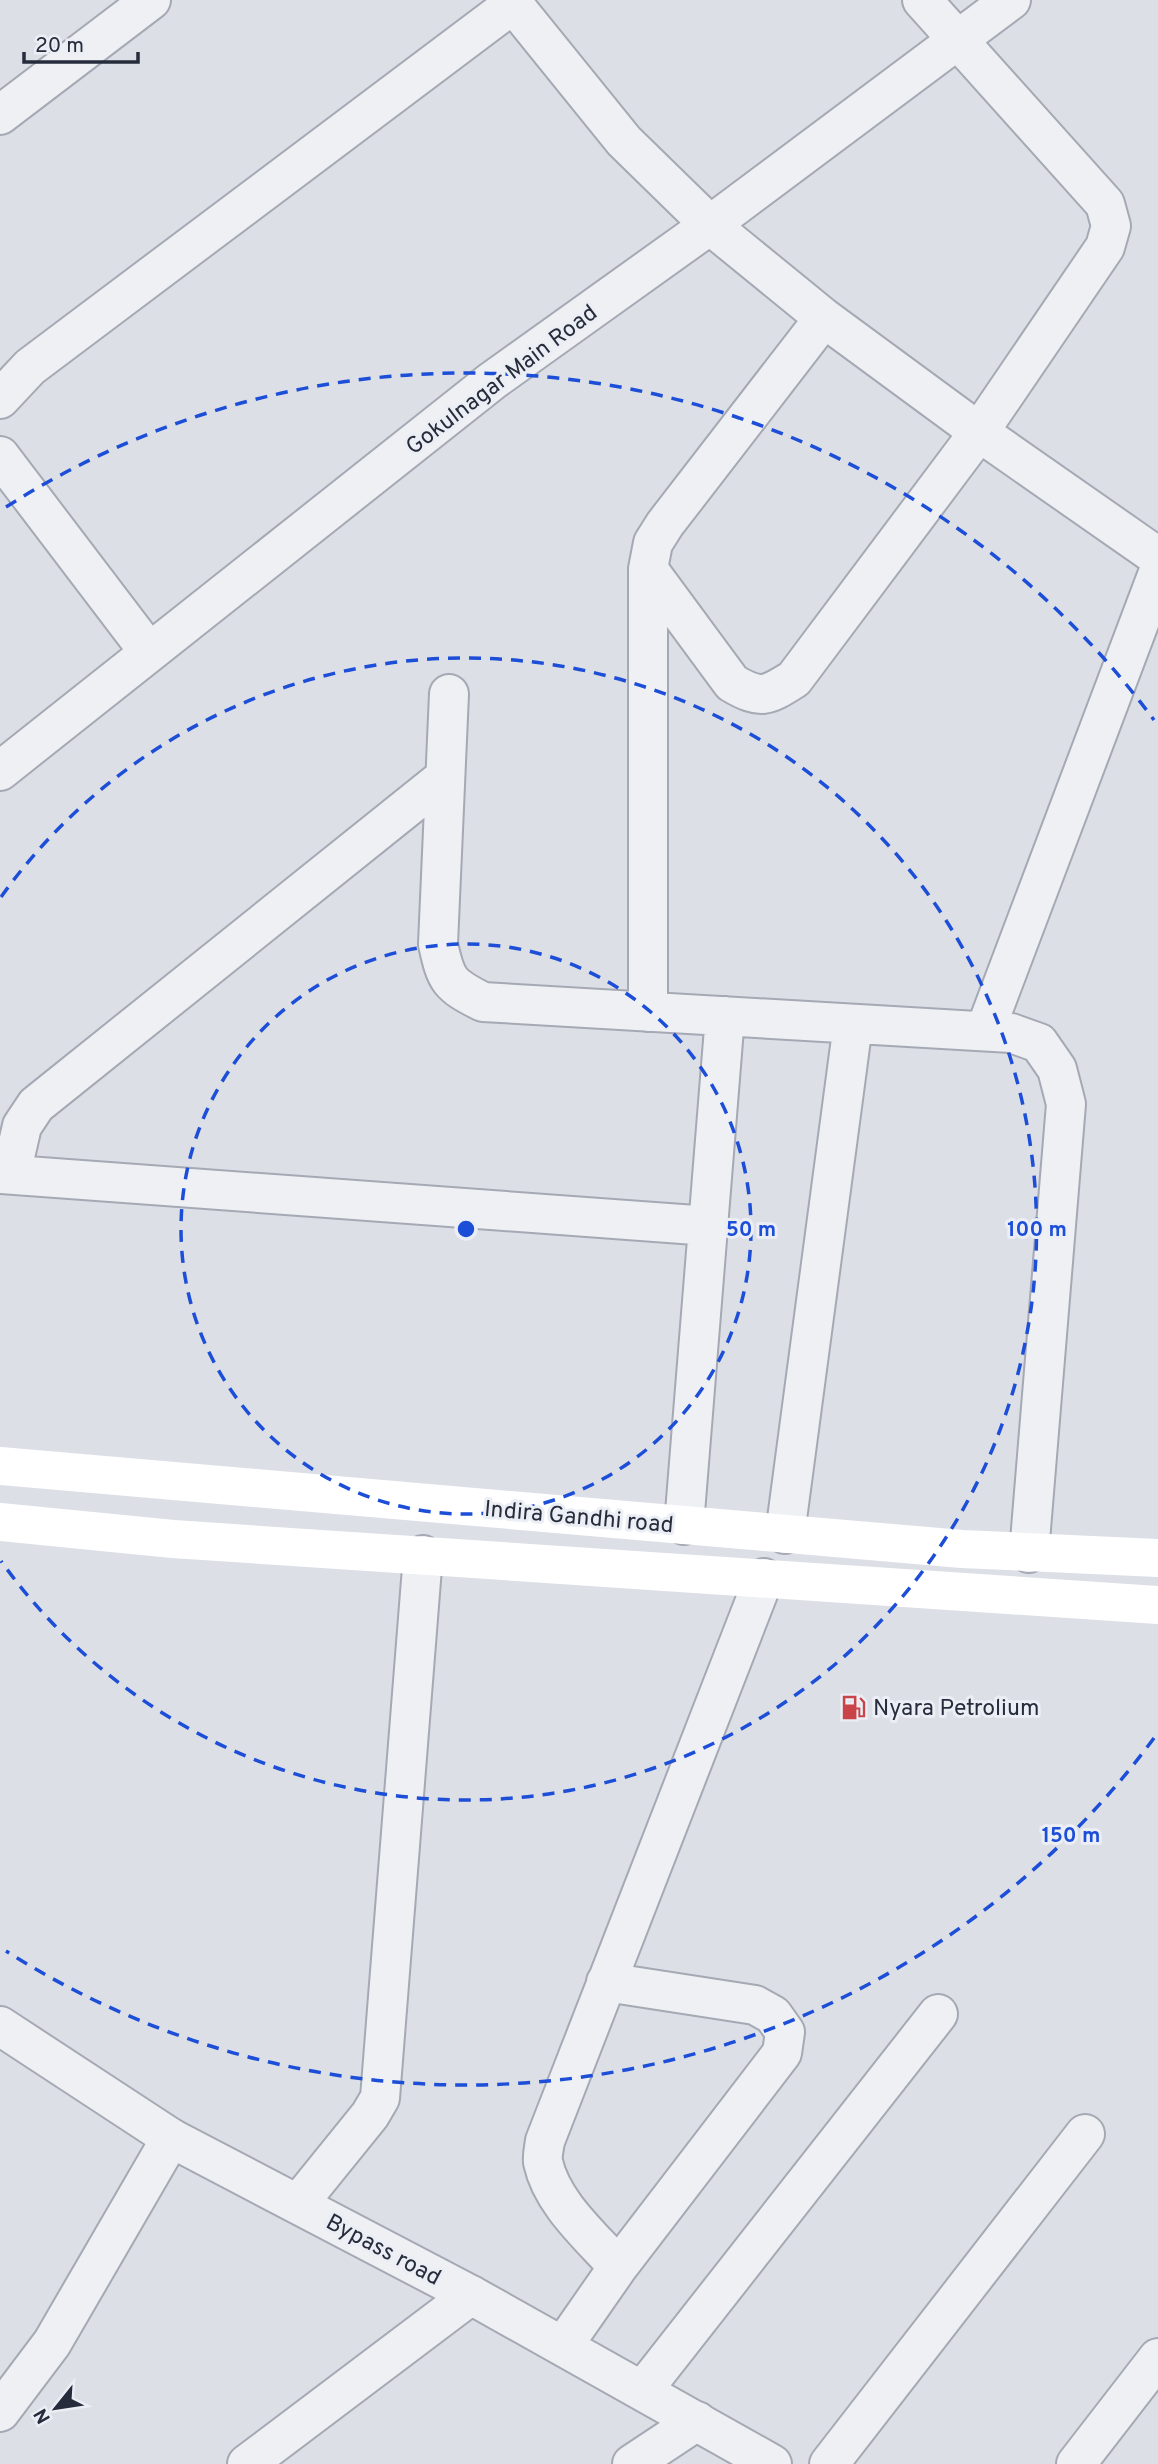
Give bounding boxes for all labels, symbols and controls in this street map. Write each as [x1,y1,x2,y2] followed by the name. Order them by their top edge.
[24,21,138,65] scale bar
[35,33,84,60] text: 20 m
[401,300,604,462] street label: Gokulnagar Main Road
[454,1217,478,1241] centre of rings
[726,1217,776,1244] text: 50 m
[1007,1217,1067,1244] text: 100 m
[483,1496,675,1541] street label: Indira Gandhi road
[839,1693,867,1721] fuel station icon: Nyara Petrolium
[873,1695,1040,1724] place label: Nyara Petrolium
[1042,1823,1100,1850] text: 150 m
[320,2209,445,2294] street label: Bypass road
[21,2373,91,2443] north arrow
[29,2404,57,2427] text: N

